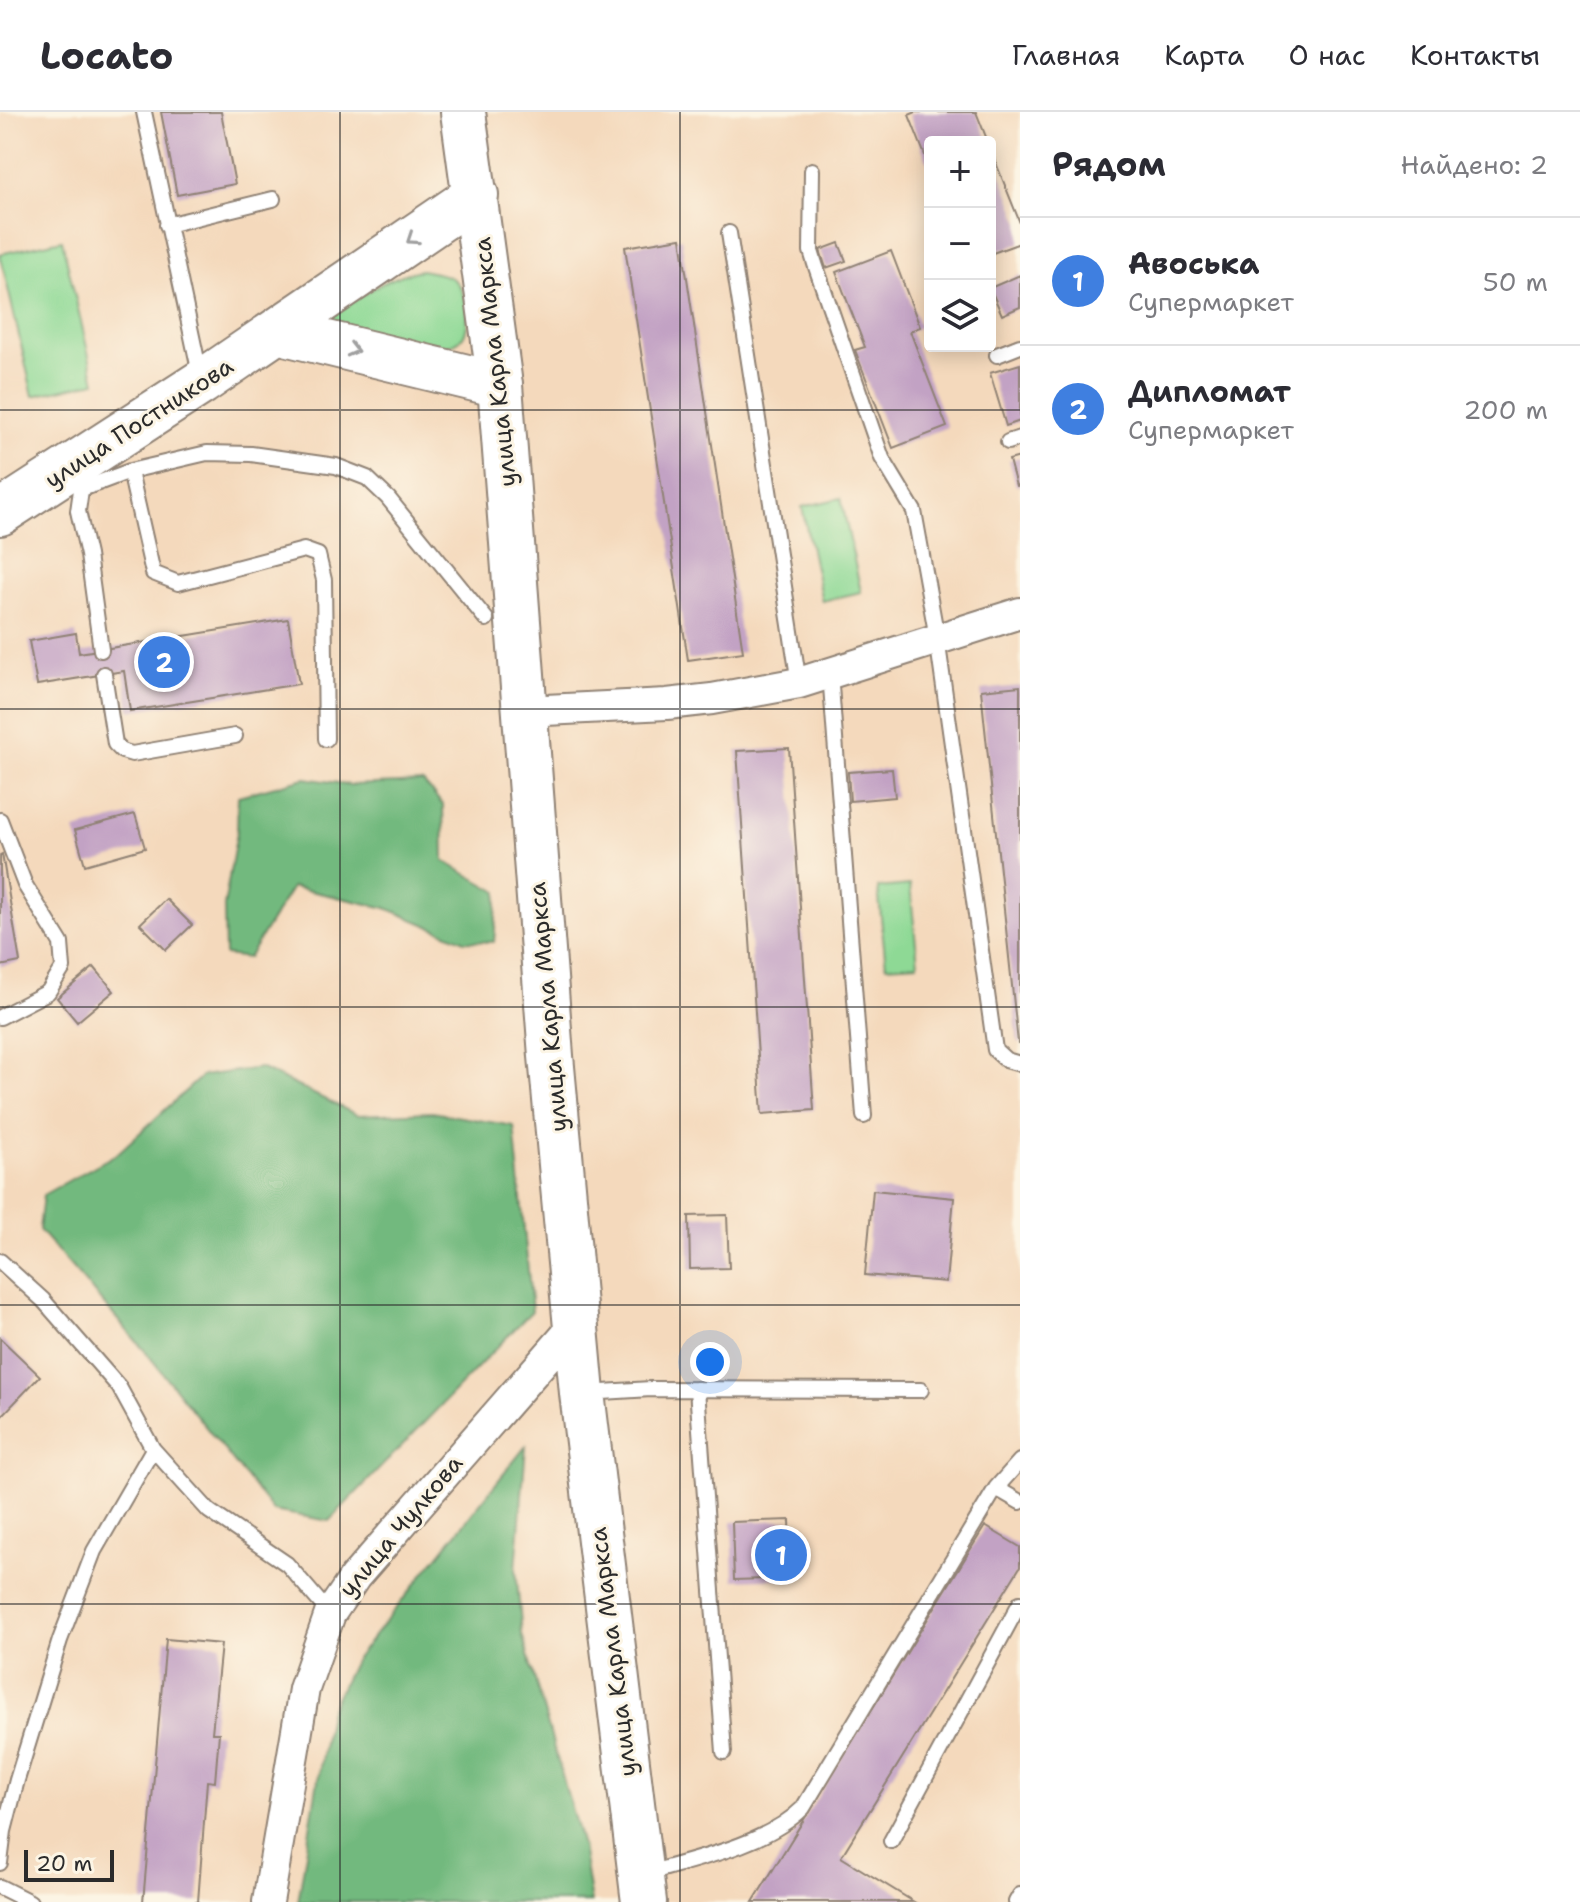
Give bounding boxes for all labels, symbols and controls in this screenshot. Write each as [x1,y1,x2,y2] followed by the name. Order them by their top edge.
[40,30,173,81] text: Locato
[1012,36,1120,74] text: Главная
[1164,36,1244,74] text: Карта
[1288,36,1366,74] text: О нас
[1410,36,1540,74] text: Контакты
[924,136,996,352] map controls
[924,136,996,208] button: +
[1052,141,1166,187] text: Рядом
[1401,147,1548,182] text: Найдено: 2
[924,208,996,280] button: −
[406,230,420,245] one-way arrow
[466,235,524,488] street label: улица Карла Маркса
[1128,243,1259,284] text: Авоська
[1072,264,1084,299] text: 1
[1483,264,1548,299] text: 50 m
[924,280,996,352] button: layers
[1128,284,1294,319] text: Супермаркет
[346,340,360,357] one-way arrow
[39,350,239,496] street label: улица Постникова
[1128,371,1291,412] text: Дипломат
[1069,392,1087,427] text: 2
[1463,392,1548,427] text: 200 m
[1128,412,1294,447] text: Супермаркет
[138,632,190,692] pin: 2
[521,881,575,1133] street label: улица Карла Маркса
[690,1342,730,1382] your location
[332,1448,470,1604] street label: улица Чулкова
[582,1525,644,1778] street label: улица Карла Маркса
[755,1525,807,1585] pin: 1
[24,1846,114,1882] scale bar
[36,1849,93,1878] text: 20 m

